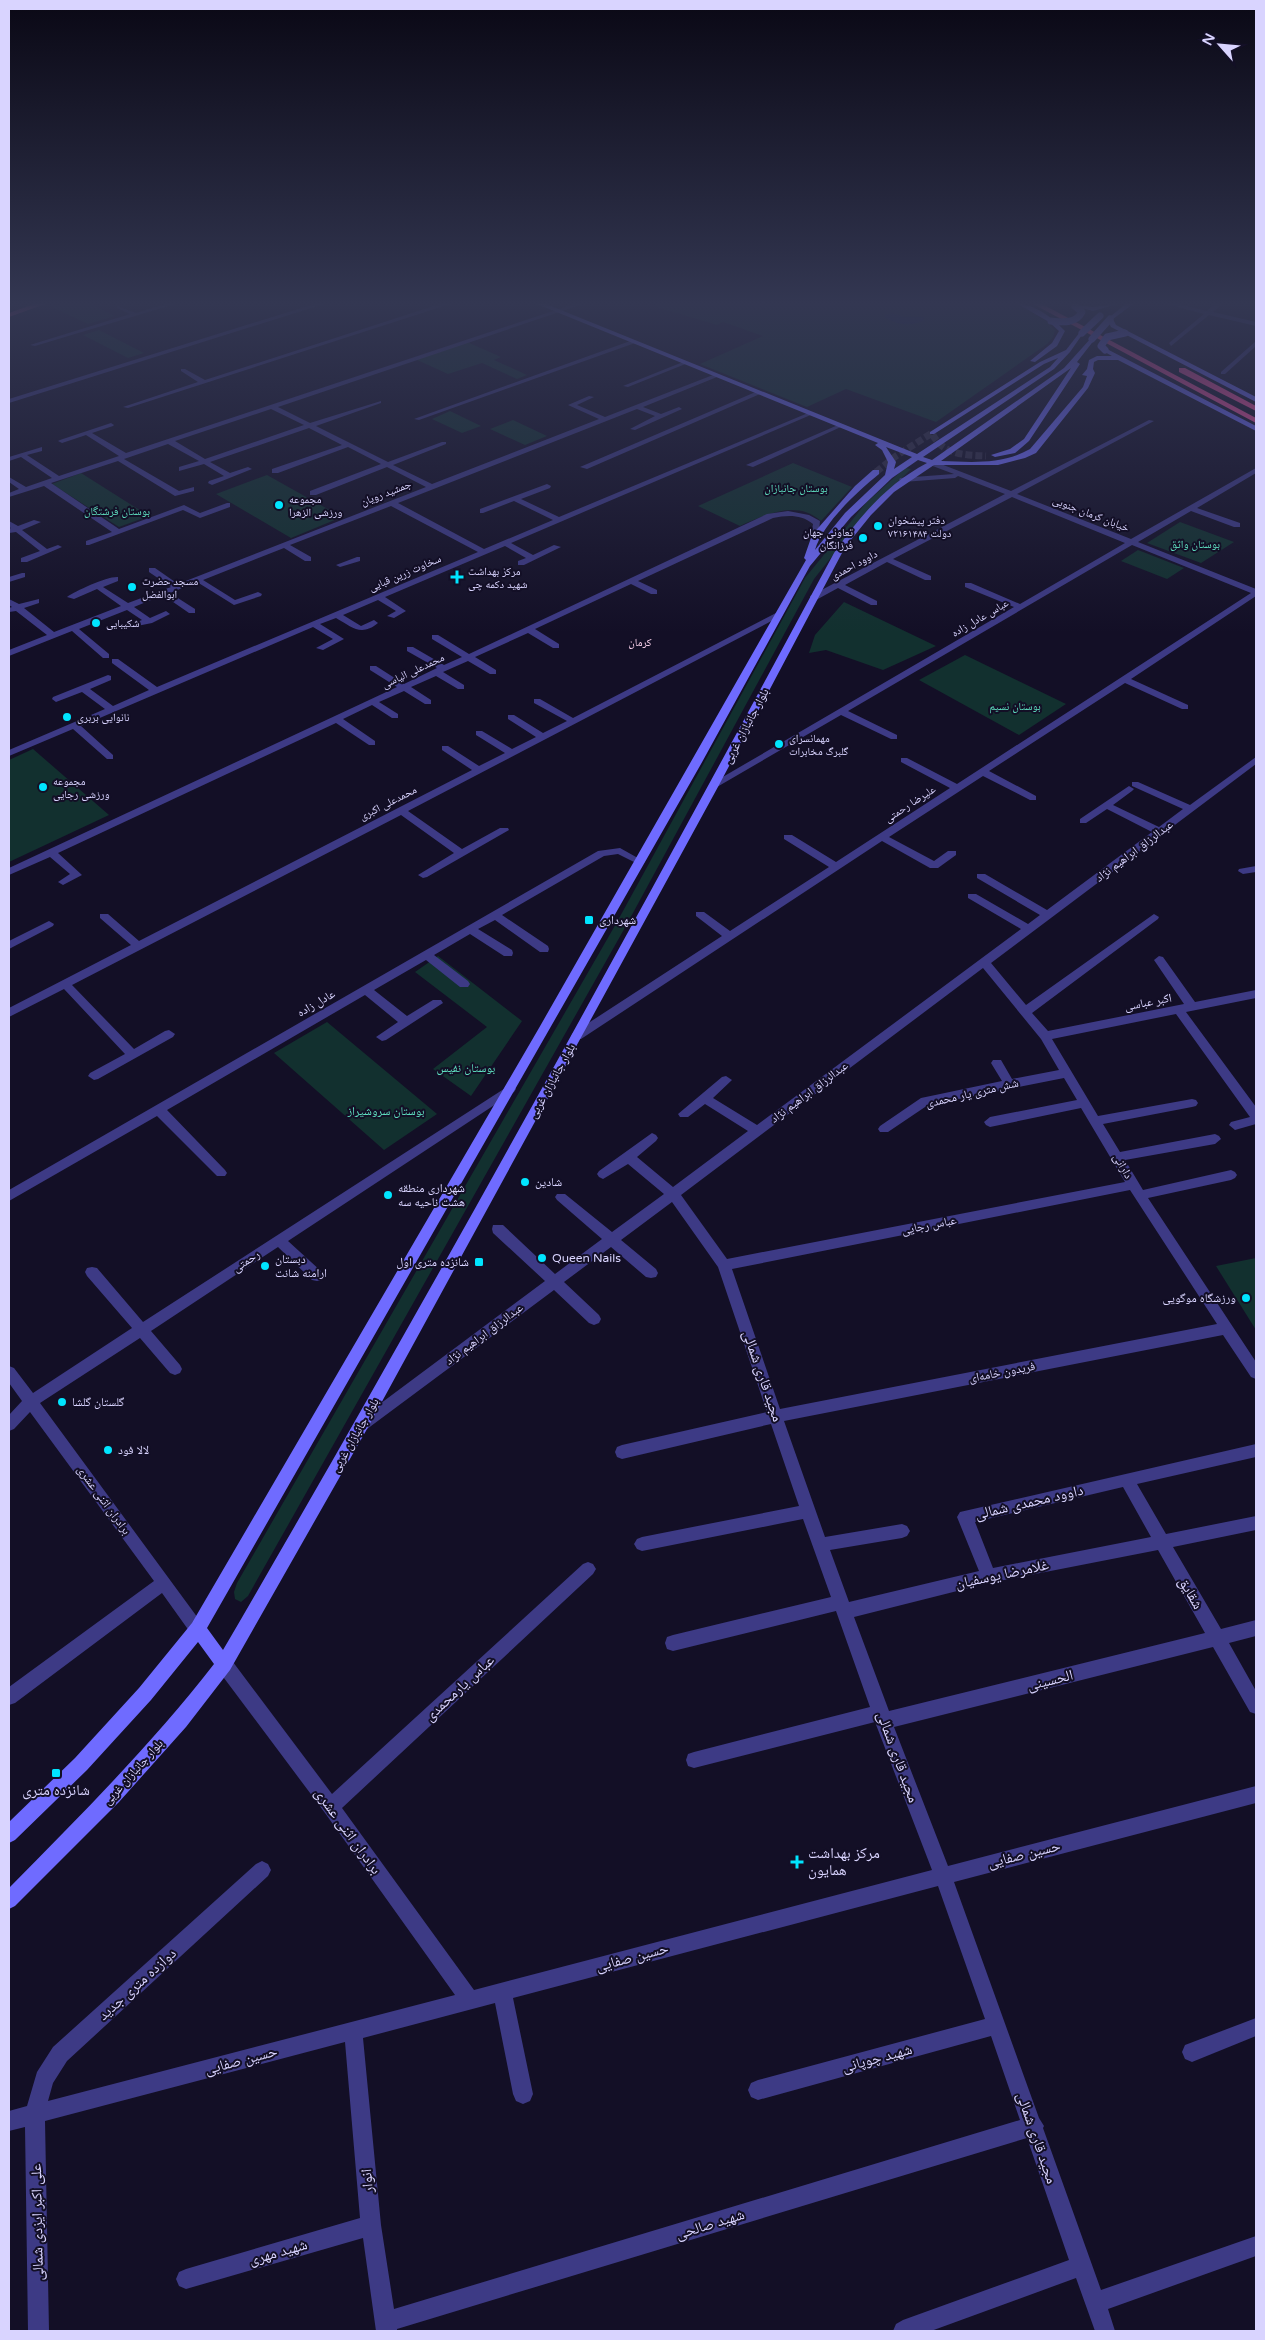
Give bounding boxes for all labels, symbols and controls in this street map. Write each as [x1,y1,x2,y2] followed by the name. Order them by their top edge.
[1195,20,1245,70] north arrow
[1199,30,1219,48] text: N
[359,477,413,509] street label: جمشید رویان
[764,482,828,495] park label: بوستان جانبازان
[289,493,342,519] place label: مجموعه ورزشی الزهرا
[1051,493,1131,535] street label: خیابان کرمان جنوبی
[273,499,285,511] marker: مجموعه ورزشی الزهرا
[84,505,150,518] park label: بوستان فرشتگان
[888,514,952,540] place label: دفتر پیشخوان دولت ۷۲۱۶۱۴۸۴
[872,520,884,532] marker: دفتر پیشخوان دولت ۷۲۱۶۱۴۸۴
[803,526,854,552] place label: تعاونی جهان فرزانگان
[857,532,869,544] marker: تعاونی جهان فرزانگان
[1170,538,1220,551] park label: بوستان واثق
[828,547,880,583] street label: داوود احمدی
[367,552,443,594] street label: سخاوت زرین قبایی
[468,565,528,591] place label: مرکز بهداشت شهید دکمه چی
[450,570,464,584] marker: مرکز بهداشت شهید دکمه چی
[142,575,198,601] place label: مسجد حضرت ابوالفضل
[126,581,138,593] marker: مسجد حضرت ابوالفضل
[949,596,1011,640] street label: عباس عادل زاده
[90,617,102,629] marker: شکیبایی
[106,617,140,630] place label: شکیبایی
[628,636,652,649] district label: کرمان
[380,651,446,691] street label: محمدعلی الیاسی
[720,686,772,766] street label: بلوار جانبازان غربی
[989,700,1041,714] park label: بوستان نسیم
[61,711,73,723] marker: نانوایی بربری
[77,711,130,724] place label: نانوایی بربری
[789,732,849,758] place label: مهمانسرای گلبرگ مخابرات
[773,738,785,750] marker: مهمانسرای گلبرگ مخابرات
[53,775,110,801] place label: مجموعه ورزشی رجایی
[37,781,49,793] marker: مجموعه ورزشی رجایی
[882,782,938,825] street label: علیرضا رحمتی
[357,783,419,823] street label: محمدعلی اکبری
[1092,817,1176,886] street label: عبدالرزاق ابراهیم نژاد
[599,913,636,927] place label: شهرداری
[583,914,595,926] marker: شهرداری
[294,987,338,1019] street label: عادل زاده
[1123,991,1173,1014] street label: اکبر عباسی
[526,1041,579,1121] street label: بلوار جانبازان غربی
[767,1058,851,1127] street label: عبدالرزاق ابراهیم نژاد
[437,1061,495,1075] park label: بوستان نفیس
[924,1075,1020,1111] street label: شش متری یار محمدی
[346,1104,425,1118] park label: بوستان سروشیراز
[1110,1151,1136,1181] street label: دارانی
[535,1175,562,1189] place label: شادین
[519,1176,531,1188] marker: شادین
[398,1181,465,1209] place label: شهرداری منطقه هشت ناحیه سه
[382,1189,394,1201] marker: شهرداری منطقه هشت ناحیه سه
[900,1213,958,1238] street label: عباس رجایی
[230,1247,263,1275] street label: رحمتی
[552,1251,621,1265] place label: Queen Nails
[275,1252,327,1280] place label: دبستان ارامنه شانت
[536,1252,548,1264] marker: Queen Nails
[396,1255,469,1269] place label: شانزده متری اول
[473,1256,485,1268] marker: شانزده متری اول
[259,1260,271,1272] marker: دبستان ارامنه شانت
[1163,1291,1236,1305] place label: ورزشگاه موگویی
[1240,1292,1252,1304] marker: ورزشگاه موگویی
[442,1300,526,1369] street label: عبدالرزاق ابراهیم نژاد
[738,1328,787,1425] street label: مجید قاری شمالی
[968,1359,1036,1385] street label: فریدون خامه‌ای
[72,1395,124,1409] place label: گلستان گلشا
[56,1396,68,1408] marker: گلستان گلشا
[328,1396,382,1475] street label: بلوار جانبازان غربی
[118,1443,149,1457] place label: لالا فود
[102,1444,114,1456] marker: لالا فود
[74,1463,134,1537] street label: برادران اثنی عشری
[973,1481,1085,1524] street label: داوود محمدی شمالی
[954,1555,1051,1594] street label: غلامرضا یوسفیان
[1174,1574,1207,1613] street label: شقایق
[420,1651,499,1726] street label: عباس یارمحمدی
[1025,1666,1075,1695] street label: الحسینی
[872,1709,923,1805] street label: مجید قاری شمالی
[100,1736,166,1808] street label: بلوار جانبازان غربی
[50,1767,62,1779] marker: شانزده متری
[22,1781,90,1800] place label: شانزده متری
[310,1784,385,1878] street label: برادران اثنی عشری
[986,1836,1063,1873] street label: حسین صفایی
[808,1844,880,1880] place label: مرکز بهداشت همایون
[790,1855,804,1869] marker: مرکز بهداشت همایون
[594,1939,671,1976] street label: حسین صفایی
[94,1944,181,2025] street label: دوازده متری جدید
[840,2040,914,2077] street label: شهید چوپانی
[203,2042,280,2079] street label: حسین صفایی
[1012,2090,1061,2187] street label: مجید قاری شمالی
[27,2163,48,2281] street label: علی اکبر ایزدی شمالی
[357,2168,377,2195] street label: انوار
[673,2205,747,2244] street label: شهید صالحی
[247,2235,310,2270] street label: شهید مهری

